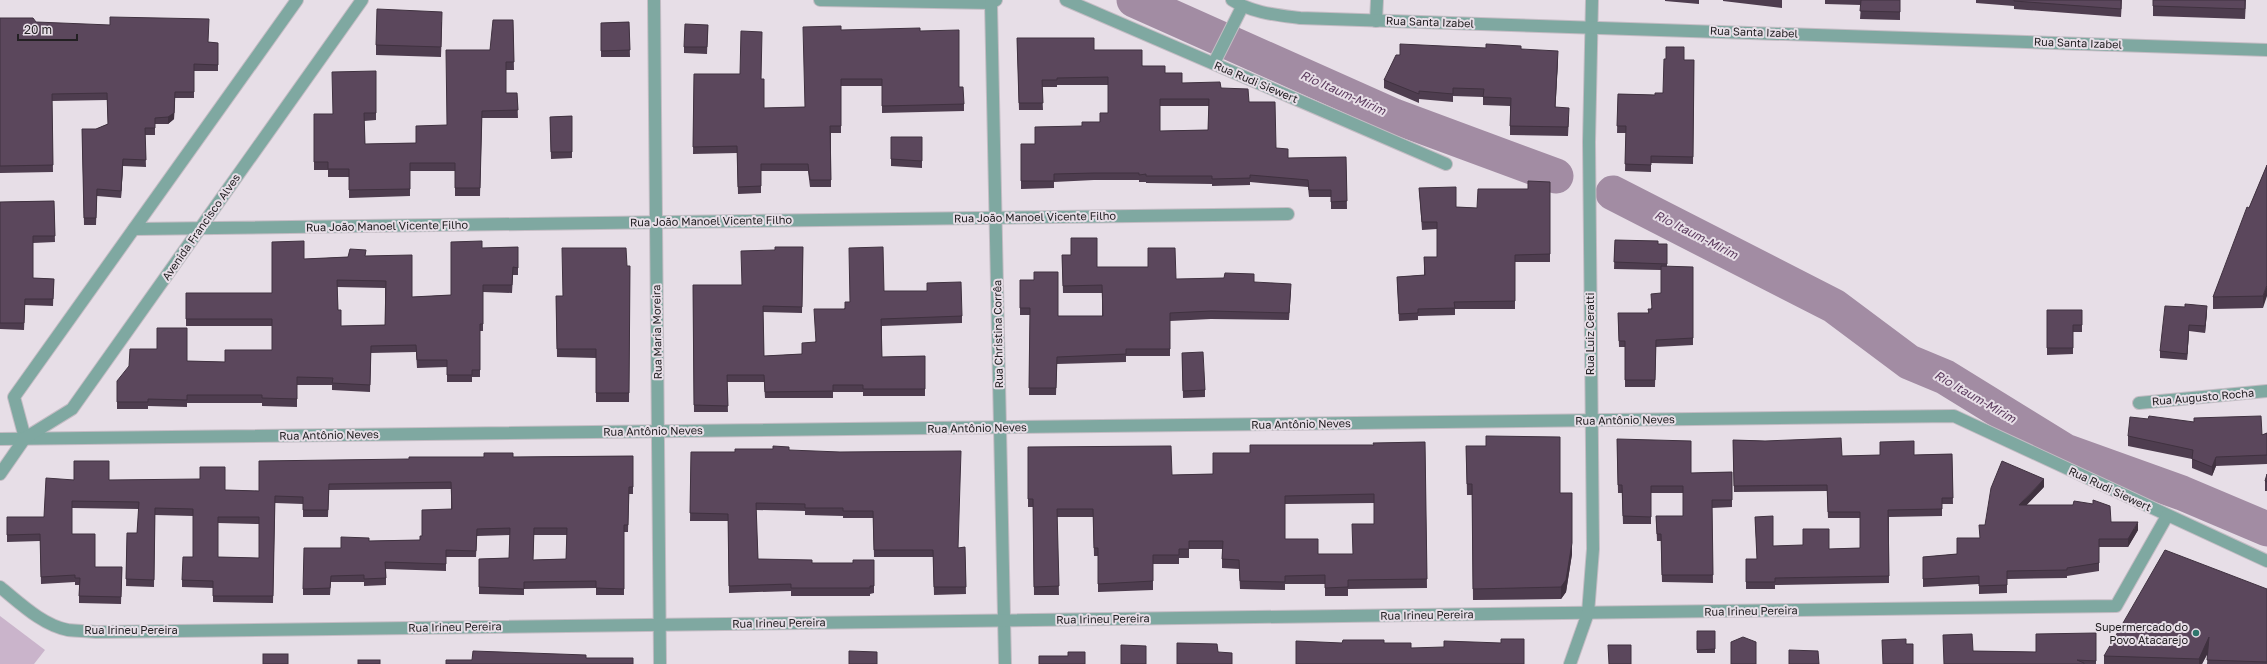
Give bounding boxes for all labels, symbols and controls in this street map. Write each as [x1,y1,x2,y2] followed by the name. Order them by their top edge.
[1386,13,1475,30] street label: Rua Santa Izabel
[18,16,77,42] scale bar
[24,22,52,37] text: 20 m
[1710,23,1799,40] street label: Rua Santa Izabel
[2034,34,2123,51] street label: Rua Santa Izabel
[1212,58,1300,105] street label: Rua Rudi Siewert
[1298,67,1389,119] water label: Rio Itaum-Mirim
[159,171,242,282] street label: Avenida Francisco Alves
[1652,207,1742,263] water label: Rio Itaum-Mirim
[954,209,1117,224] street label: Rua João Manoel Vicente Filho
[630,213,793,228] street label: Rua João Manoel Vicente Filho
[306,218,469,233] street label: Rua João Manoel Vicente Filho
[990,280,1005,388] street label: Rua Christina Corrêa
[649,285,664,379] street label: Rua Maria Moreira
[1583,293,1596,375] street label: Rua Luiz Ceratti
[1932,367,2020,427] water label: Rio Itaum-Mirim
[2151,386,2255,407] street label: Rua Augusto Rocha
[1575,412,1675,427] street label: Rua Antônio Neves
[1251,416,1351,431] street label: Rua Antônio Neves
[927,420,1027,435] street label: Rua Antônio Neves
[603,423,703,438] street label: Rua Antônio Neves
[279,427,379,442] street label: Rua Antônio Neves
[2067,464,2154,513] street label: Rua Rudi Siewert
[1704,603,1798,618] street label: Rua Irineu Pereira
[1380,607,1474,622] street label: Rua Irineu Pereira
[1056,611,1150,626] street label: Rua Irineu Pereira
[732,615,826,630] street label: Rua Irineu Pereira
[408,619,502,634] street label: Rua Irineu Pereira
[2095,620,2188,646] place label: Supermercado do Povo Atacarejo
[84,623,178,636] street label: Rua Irineu Pereira
[2191,628,2201,638] marker: Supermercado do Povo Atacarejo

